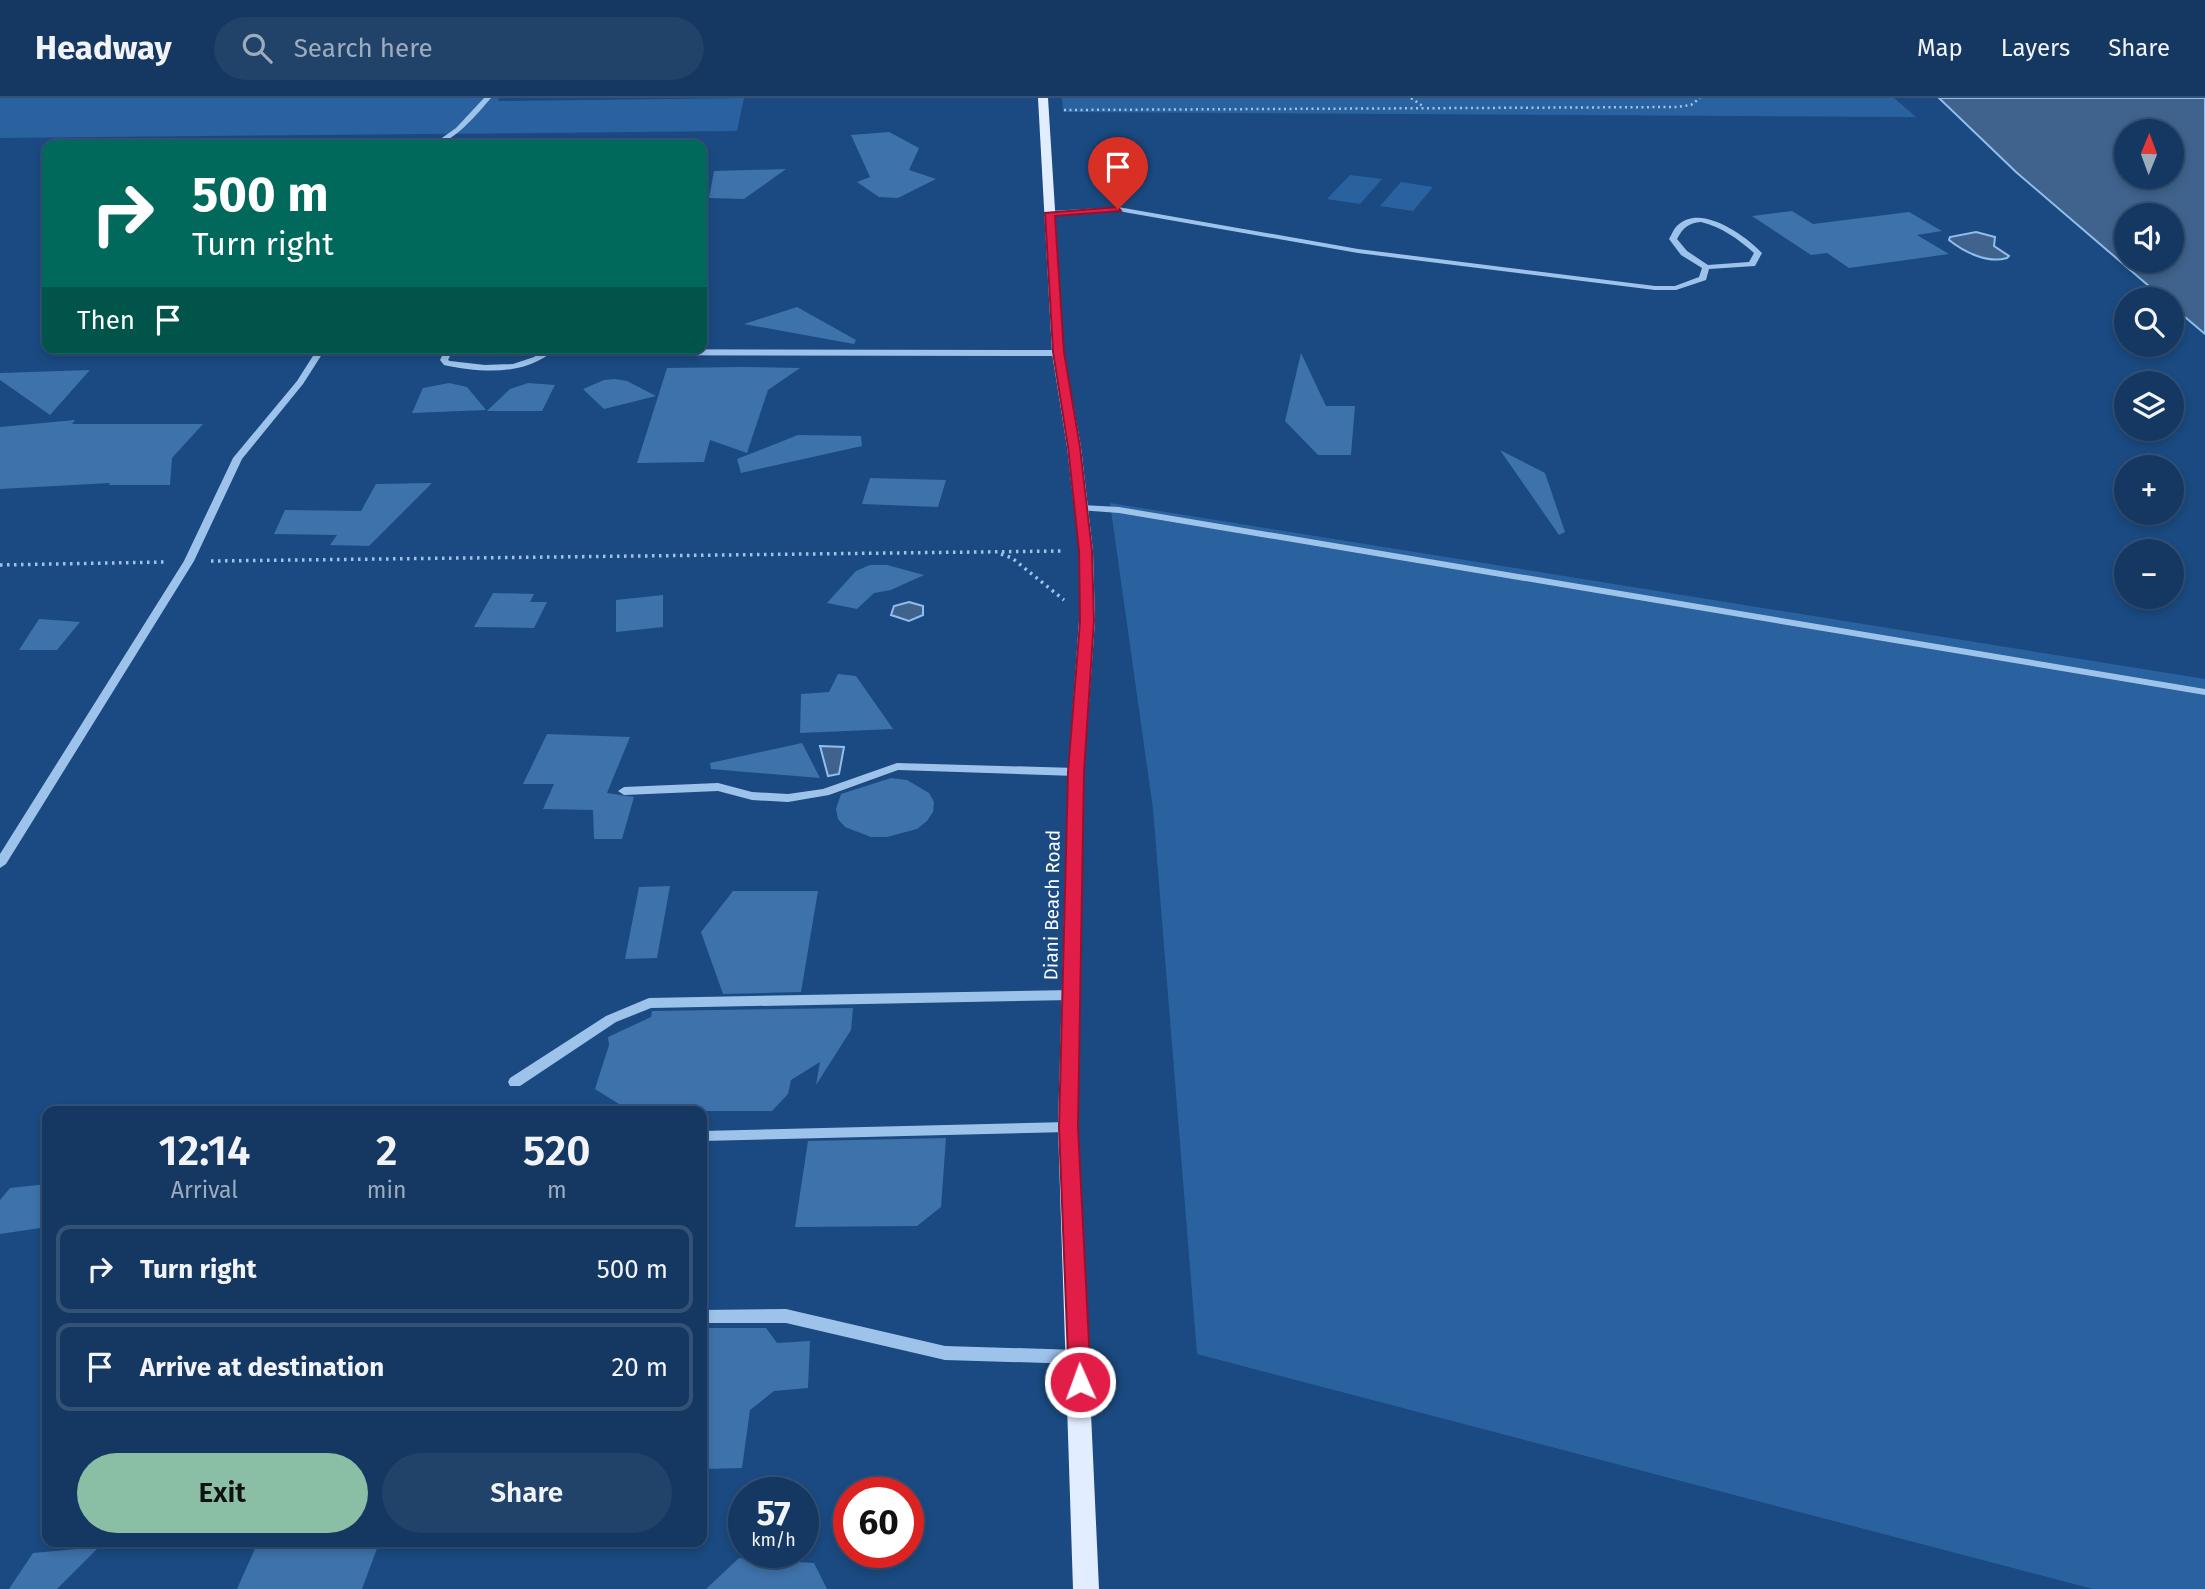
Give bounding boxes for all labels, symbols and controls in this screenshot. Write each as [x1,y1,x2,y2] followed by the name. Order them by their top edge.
[214,17,704,80] search box
[35,28,172,68] text: Headway
[238,29,276,67] icon: search
[294,33,433,64] text: Search here
[1917,34,1963,62] text: Map
[2001,34,2070,62] text: Layers
[2108,34,2170,62] text: Share
[2114,119,2184,189] north arrow
[2114,119,2184,609] map controls
[1088,137,1148,209] pin
[1099,148,1137,186] icon: arrive
[192,165,329,224] text: 500 m
[77,168,168,259] icon: right
[2114,203,2184,273] button: sound
[192,225,334,263] text: Turn right
[2114,287,2184,357] button: search
[149,301,187,339] icon: arrive
[77,305,135,336] text: Then
[2114,371,2184,441] button: layers
[2114,455,2184,525] button: +
[2114,539,2184,609] button: −
[1039,830,1065,980] street label: Diani Beach Road
[159,1126,250,1176] text: 12:14
[376,1126,397,1176] text: 2
[523,1126,590,1176] text: 520
[171,1176,238,1204] text: Arrival
[367,1176,407,1204] text: min
[547,1176,567,1204] text: m
[81,1250,119,1288] icon: right
[140,1254,257,1285] text: Turn right
[597,1254,668,1285] text: 500 m
[1043,1345,1117,1419] position arrow
[81,1348,119,1386] icon: arrive
[140,1352,384,1383] text: Arrive at destination
[611,1352,668,1383] text: 20 m
[77,1453,368,1533] button: Exit
[382,1453,672,1533] button: Share
[833,1477,924,1568] speed limit sign: 60
[756,1492,791,1534] text: 57
[751,1529,796,1551] text: km/h

